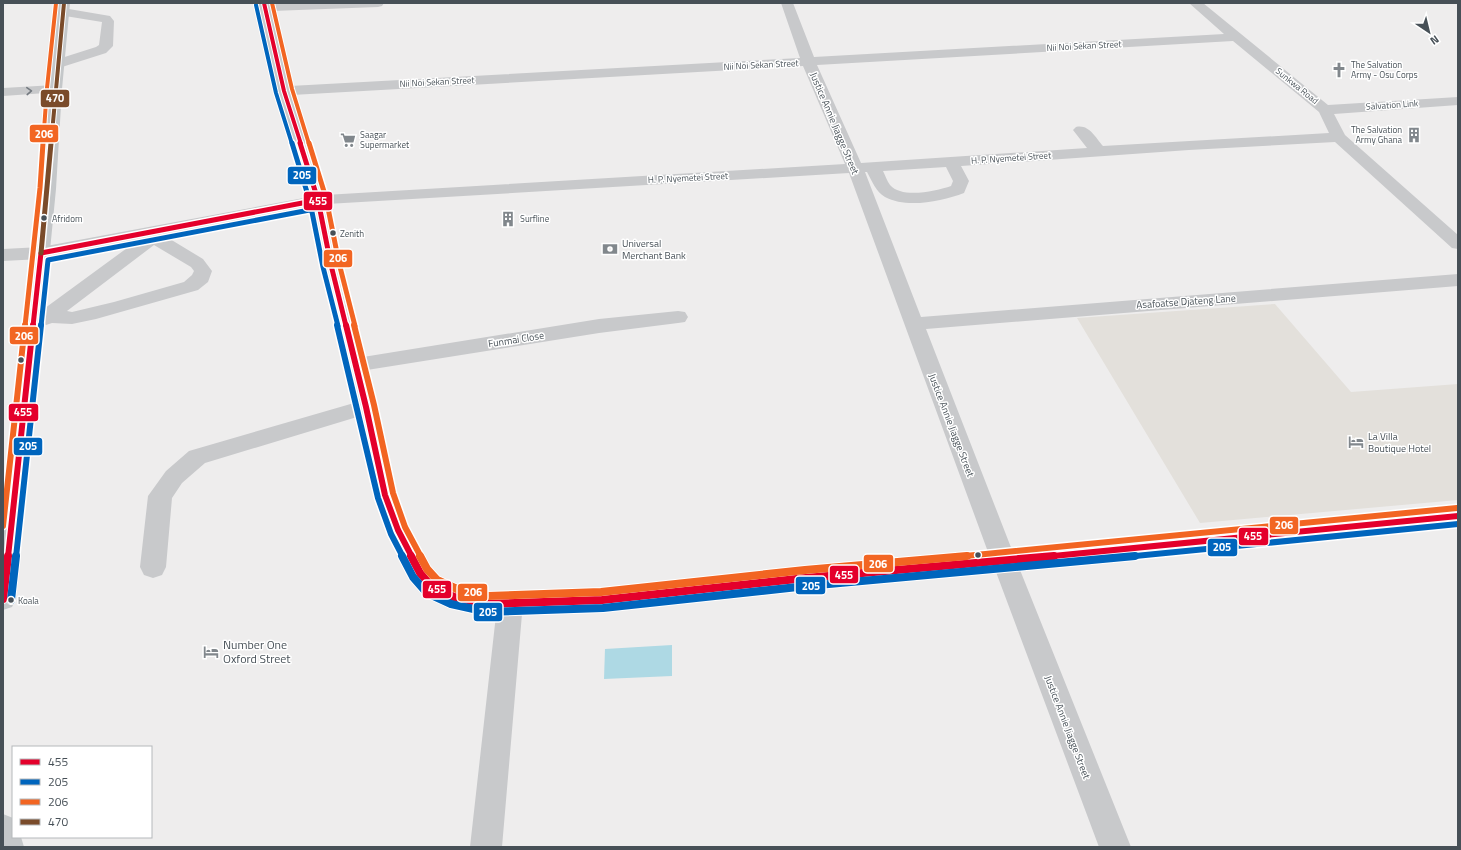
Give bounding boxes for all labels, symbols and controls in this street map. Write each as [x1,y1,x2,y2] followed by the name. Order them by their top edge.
[1409,12,1449,52] north arrow
[1427,31,1442,49] text: N
[1046,37,1123,54] street label: Nii Noi Sekan Street
[723,56,800,73] street label: Nii Noi Sekan Street
[1351,58,1418,81] place label: The Salvation Army - Osu Corps
[1330,61,1348,79] church icon: The Salvation Army - Osu Corps
[1273,64,1322,107] street label: Sunkwa Road
[806,70,863,177] street label: Justice Annie Jiagge Street
[399,73,476,90] street label: Nii Noi Sekan Street
[26,86,32,95] one-way arrow
[40,89,70,108] line badge: 470
[46,90,64,106] text: 470
[1365,96,1419,113] street label: Salvation Link
[1351,123,1402,146] place label: The Salvation Army Ghana
[29,124,59,143] line badge: 206
[35,126,53,142] text: 206
[1405,126,1423,144] building icon: The Salvation Army Ghana
[360,128,410,151] place label: Saagar Supermarket
[339,131,357,149] supermarket icon: Saagar Supermarket
[970,148,1052,167] street label: H. P. Nyemetei Street
[287,166,317,185] line badge: 205
[293,167,311,183] text: 205
[648,169,729,186] street label: H. P. Nyemetei Street
[303,191,333,211] line badge: 455
[309,193,327,209] text: 455
[499,210,517,228] building icon: Surfline
[52,212,82,225] place label: Afridom
[520,212,550,225] place label: Surfline
[39,213,49,223] marker: Afridom
[340,227,364,240] place label: Zenith
[328,228,338,238] marker: Zenith
[622,236,686,263] place label: Universal Merchant Bank
[601,240,619,258] bank icon: Universal Merchant Bank
[323,249,353,268] line badge: 206
[329,250,347,266] text: 206
[1136,291,1236,312] street label: Asafoatse Djateng Lane
[9,326,39,345] line badge: 206
[15,328,33,344] text: 206
[487,328,545,351] street label: Funmai Close
[16,355,26,365] unlabelled marker
[925,371,978,480] street label: Justice Annie Jiagge Street
[8,403,39,422] line badge: 455
[14,404,32,420] text: 455
[1368,429,1431,456] place label: La Villa Boutique Hotel
[1347,433,1365,451] hotel icon: La Villa Boutique Hotel
[13,437,43,456] line badge: 205
[19,438,37,454] text: 205
[1269,516,1299,535] line badge: 206
[1275,517,1293,533] text: 206
[1238,527,1269,546] line badge: 455
[1244,528,1262,544] text: 455
[1207,538,1238,557] line badge: 205
[1213,539,1231,555] text: 205
[973,550,983,560] unlabelled marker
[863,554,894,573] line badge: 206
[869,556,887,572] text: 206
[829,565,859,584] line badge: 455
[835,567,853,583] text: 455
[795,576,826,595] line badge: 205
[802,578,820,594] text: 205
[422,580,452,599] line badge: 455
[428,581,446,597] text: 455
[457,583,488,602] line badge: 206
[464,584,482,600] text: 206
[18,594,39,607] place label: Koala
[6,595,16,605] marker: Koala
[473,602,503,622] line badge: 205
[479,604,497,620] text: 205
[223,635,291,668] place label: Number One Oxford Street
[202,643,220,661] hotel icon: Number One Oxford Street
[1041,673,1094,782] street label: Justice Annie Jiagge Street
[12,746,152,838] legend
[48,752,68,771] text: 455
[48,772,68,791] text: 205
[48,792,68,811] text: 206
[48,812,68,831] text: 470

